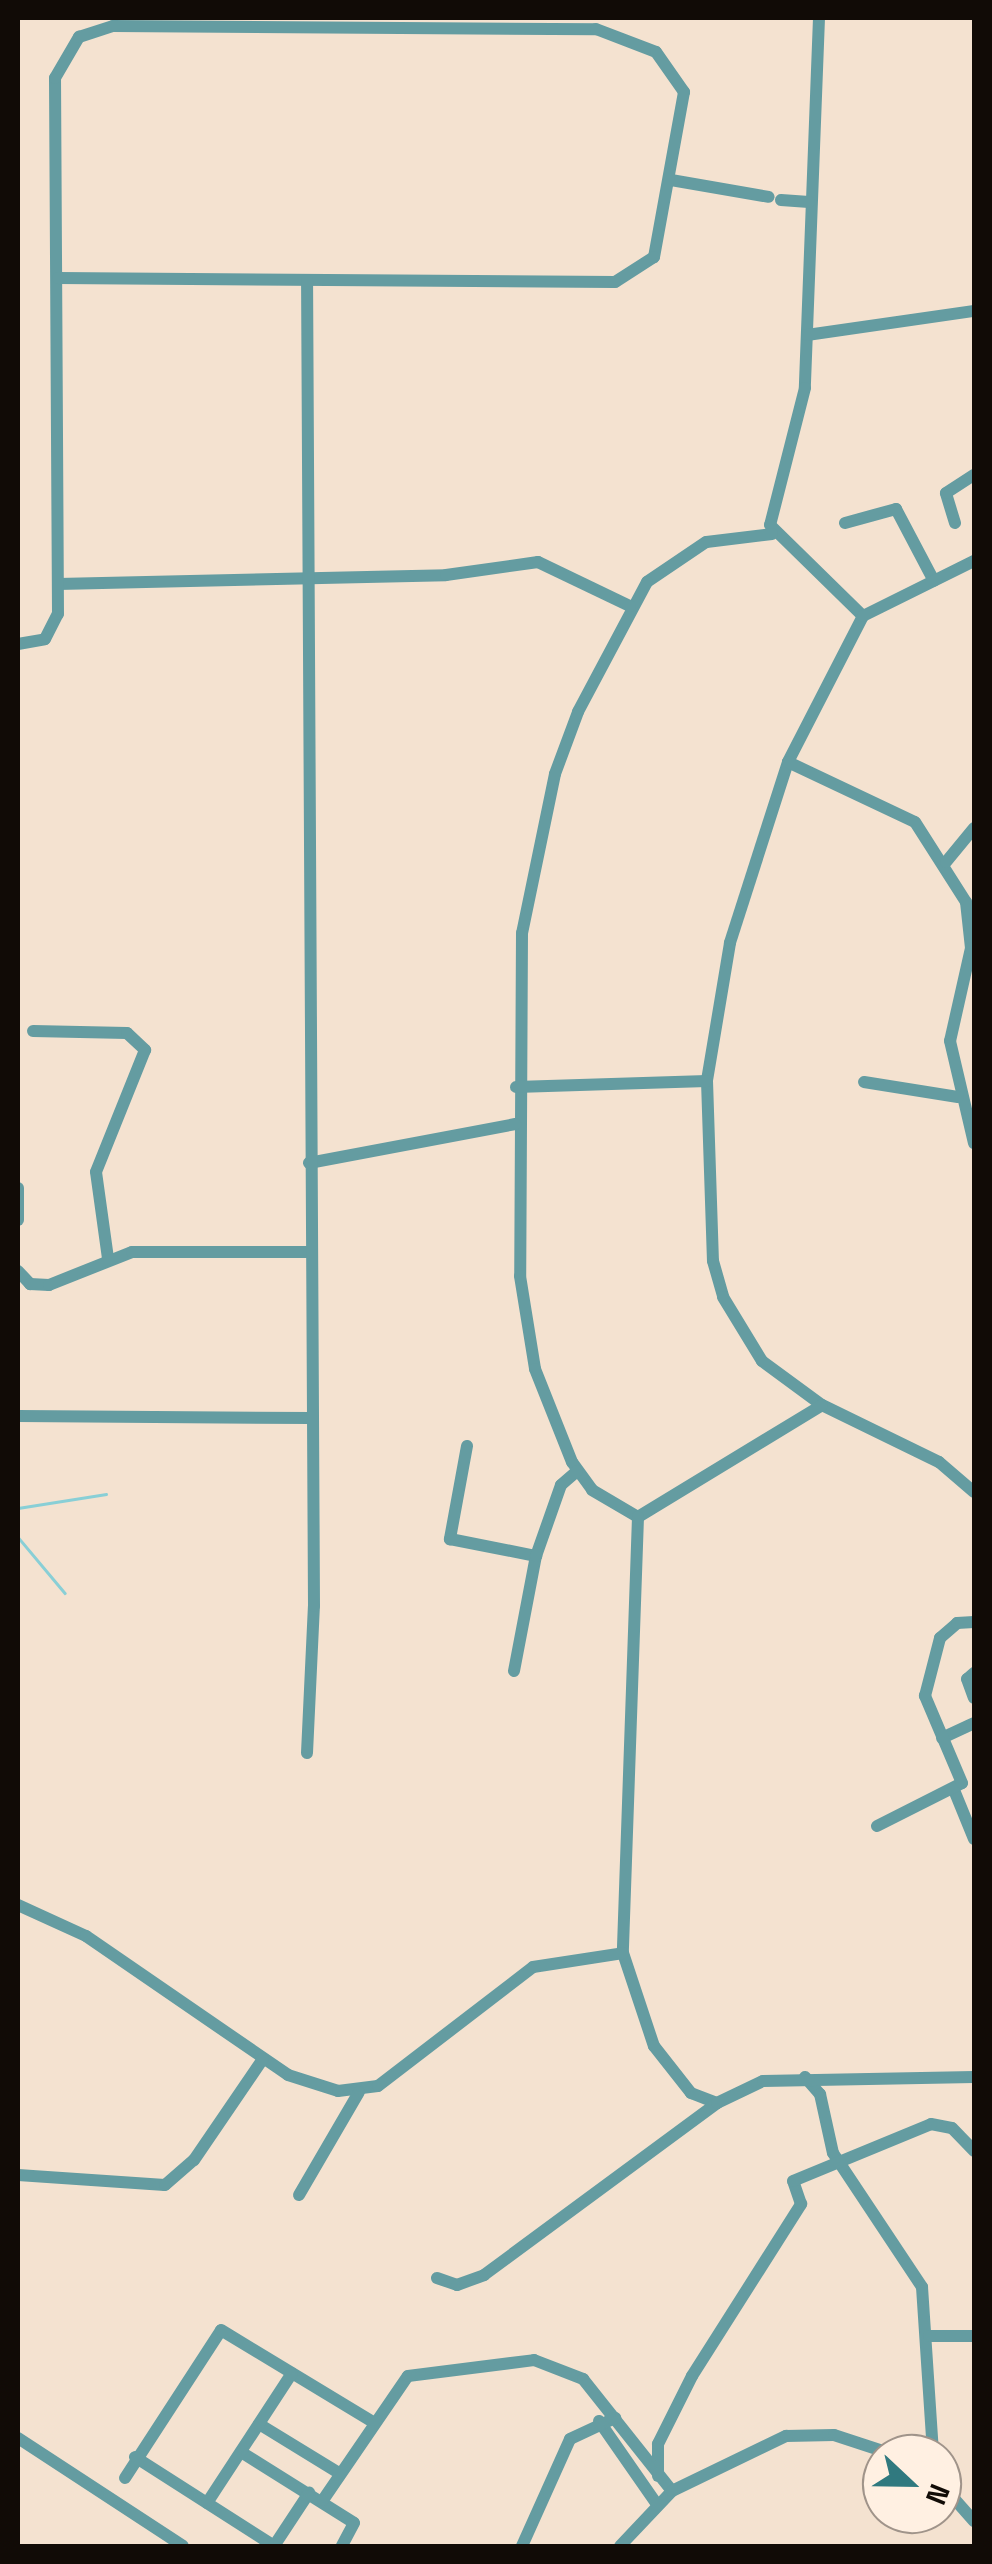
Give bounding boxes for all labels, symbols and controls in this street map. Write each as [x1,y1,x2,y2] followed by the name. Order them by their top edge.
[862,2434,962,2534] north arrow
[918,2479,958,2510] text: N

